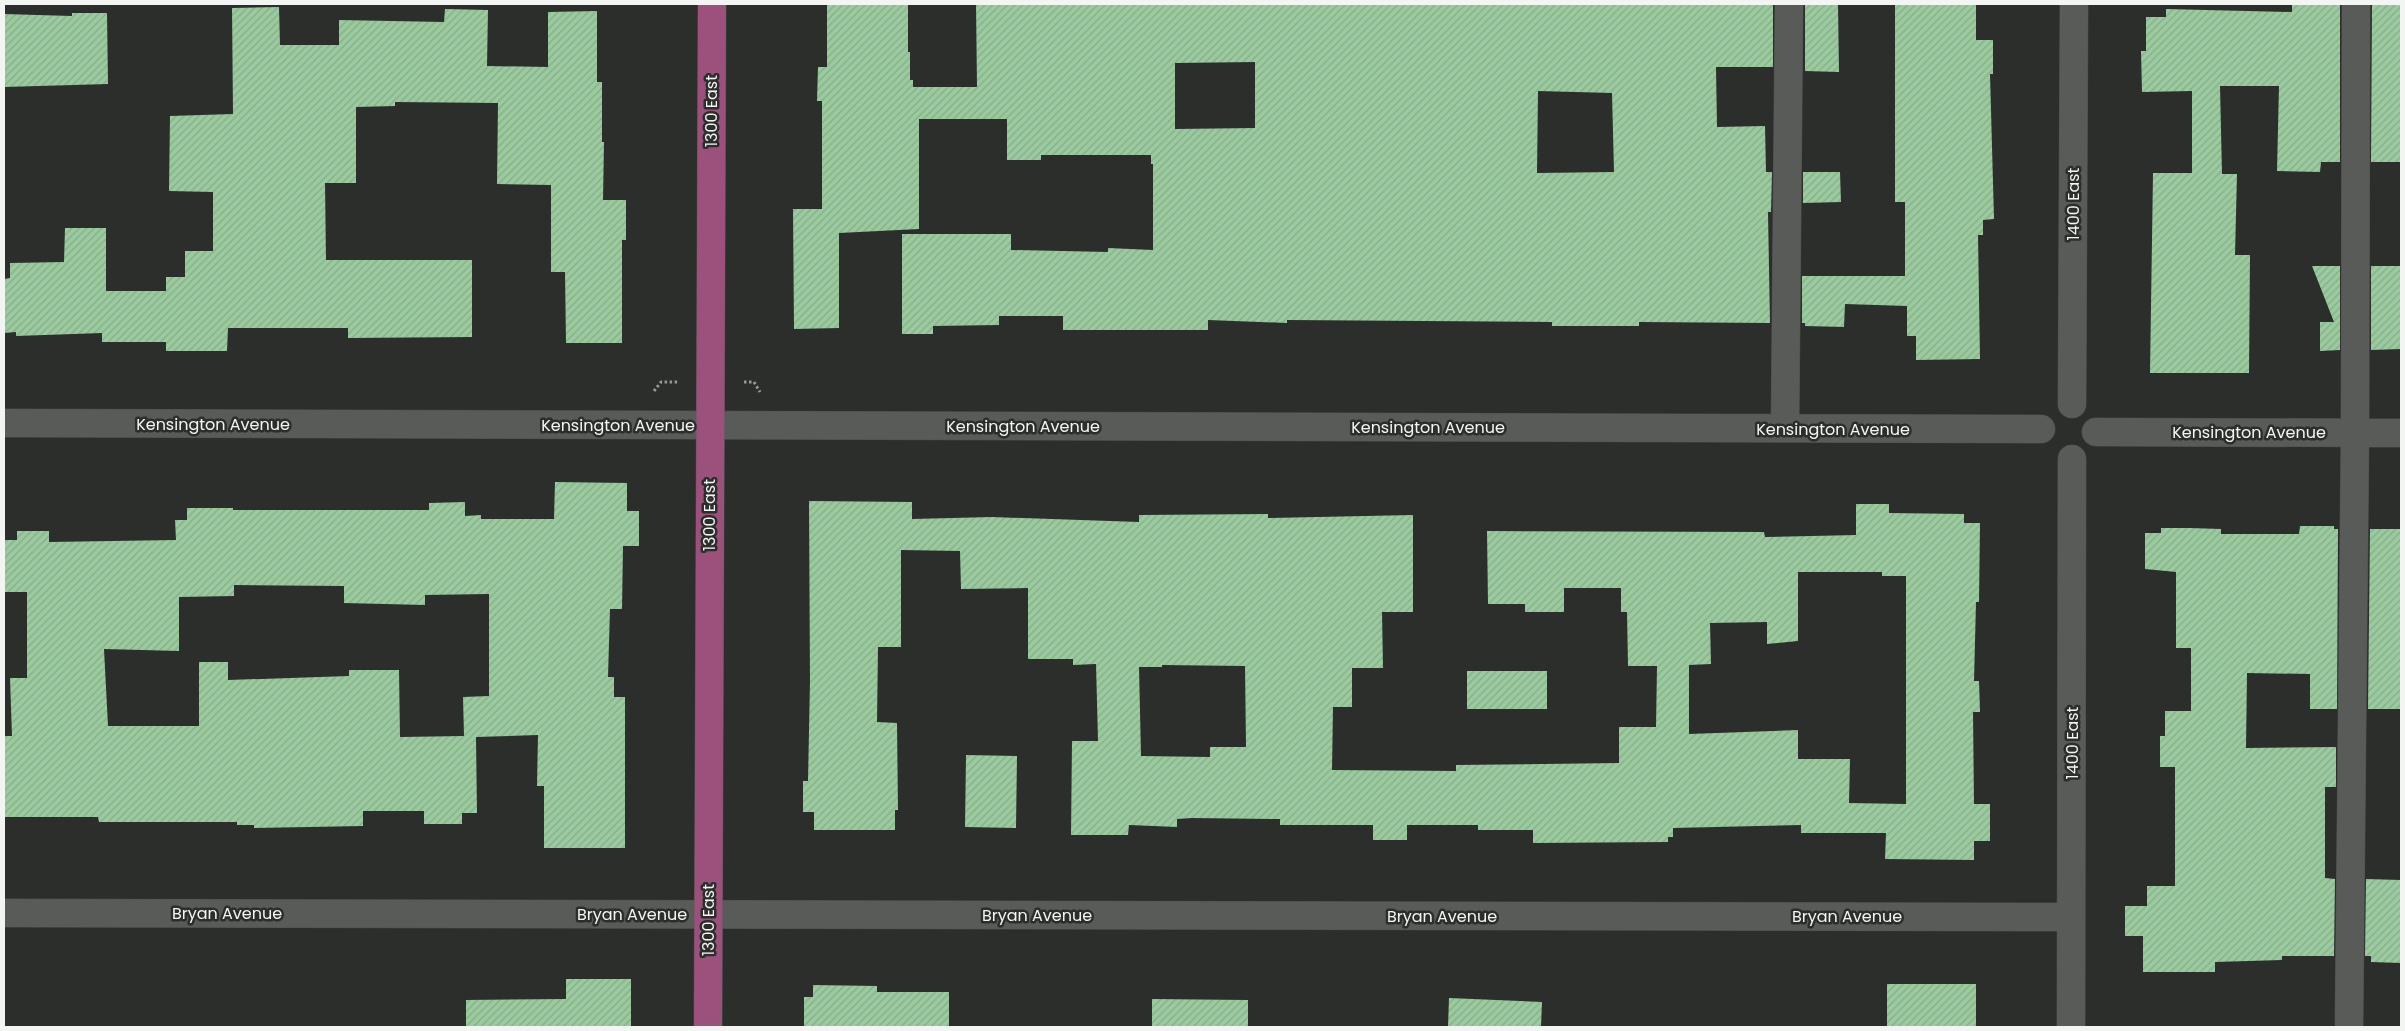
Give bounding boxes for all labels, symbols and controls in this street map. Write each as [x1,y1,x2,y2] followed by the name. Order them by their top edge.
[700,75,723,147] street label: 1300 East
[2062,167,2085,240] street label: 1400 East
[136,413,290,436] street label: Kensington Avenue
[541,414,695,437] street label: Kensington Avenue
[946,415,1100,438] street label: Kensington Avenue
[1351,416,1505,439] street label: Kensington Avenue
[1756,418,1910,441] street label: Kensington Avenue
[2172,421,2326,444] street label: Kensington Avenue
[698,479,721,551] street label: 1300 East
[2061,706,2084,779] street label: 1400 East
[697,884,720,956] street label: 1300 East
[172,902,282,925] street label: Bryan Avenue
[577,903,687,926] street label: Bryan Avenue
[982,904,1092,927] street label: Bryan Avenue
[1387,905,1497,928] street label: Bryan Avenue
[1792,905,1902,928] street label: Bryan Avenue

